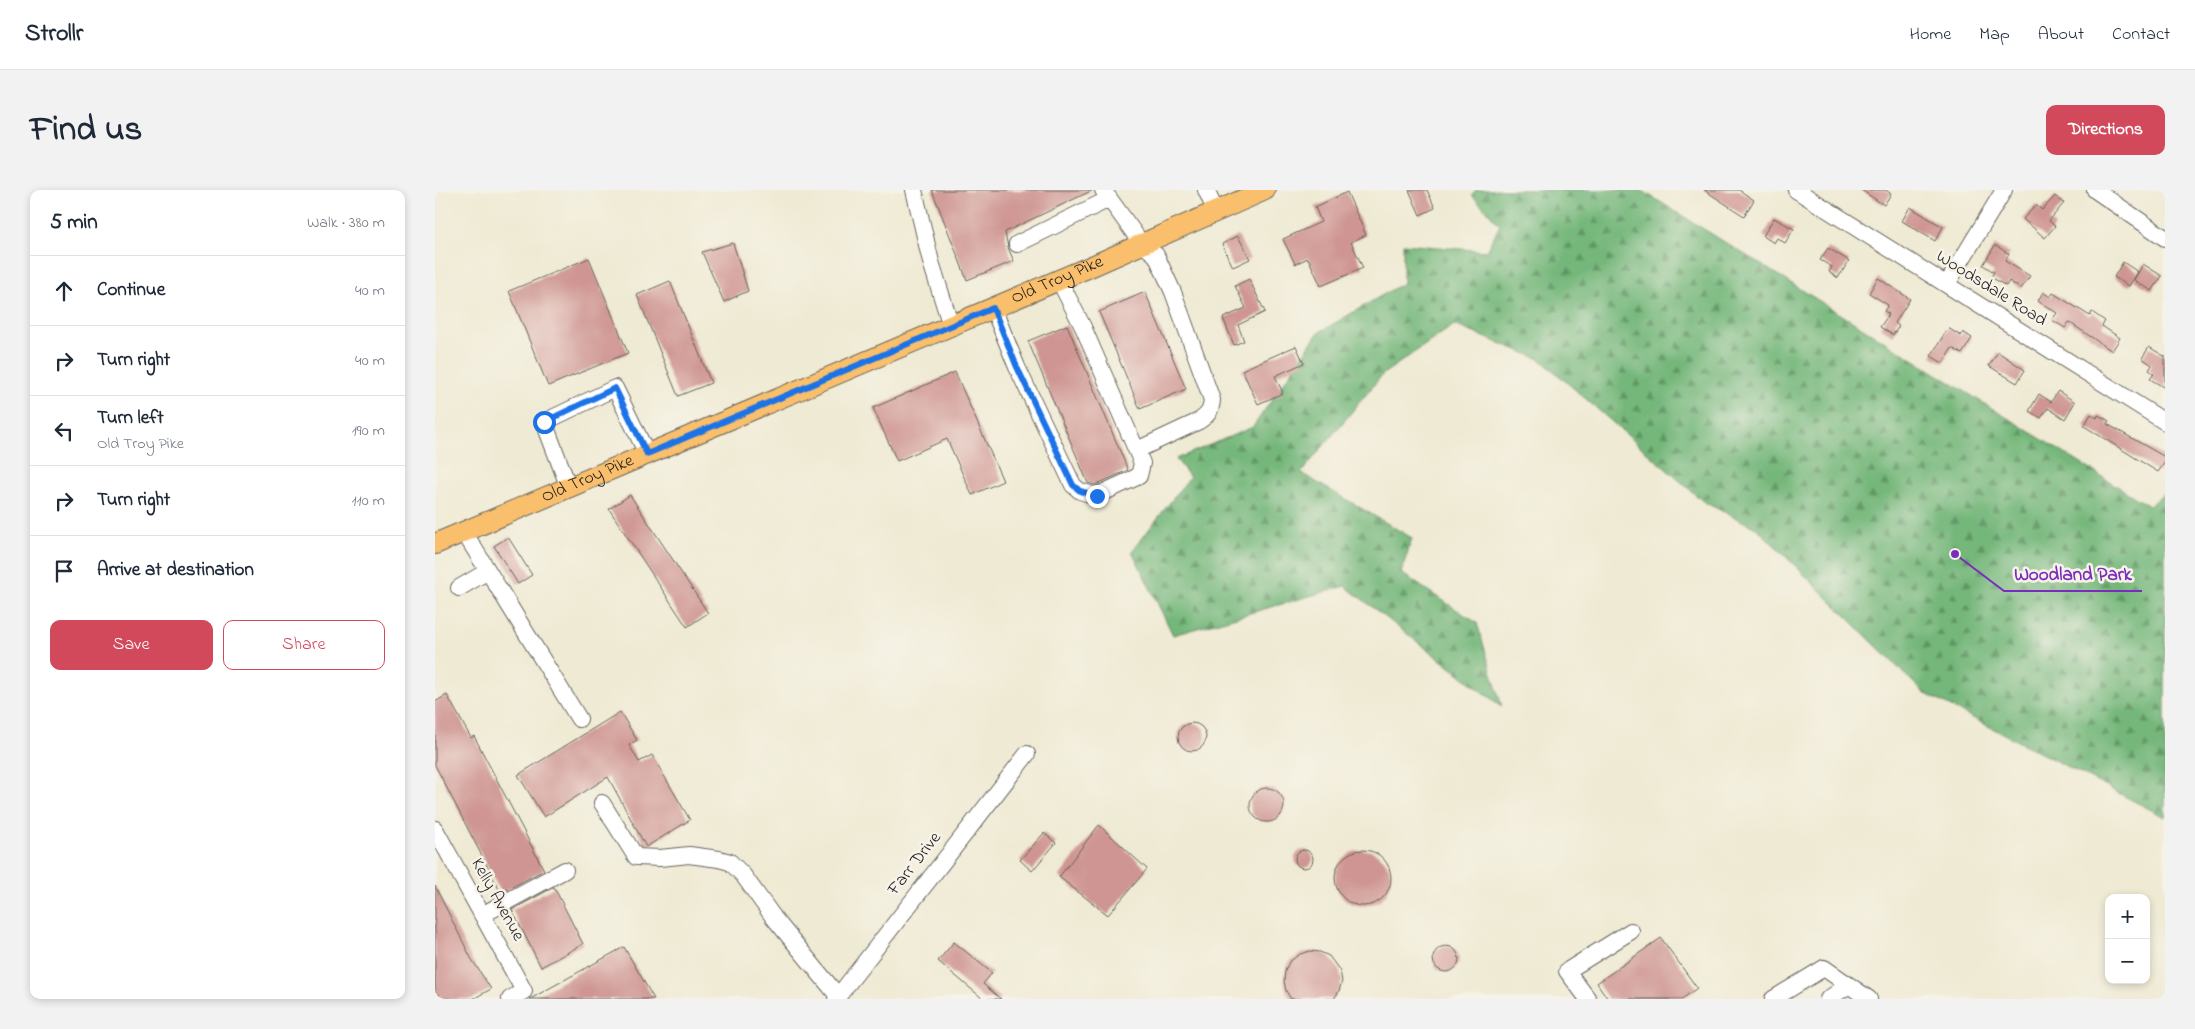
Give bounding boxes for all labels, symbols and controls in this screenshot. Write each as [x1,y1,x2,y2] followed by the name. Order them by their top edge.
[25,17,83,52] text: Strollr
[1910,22,1951,48] text: Home
[1979,22,2010,48] text: Map
[2038,22,2084,48] text: About
[2112,22,2170,48] text: Contact
[30,105,142,156] text: Find us
[2046,105,2165,155] button: Directions
[50,208,98,238] text: 5 min
[307,211,385,235] text: Walk · 380 m
[1930,244,2052,334] street label: Woodsdale Road
[1007,249,1109,312] street label: Old Troy Pike
[50,277,78,305] icon: ahead
[97,277,165,304] text: Continue
[355,279,385,303] text: 40 m
[50,347,78,375] icon: right
[97,347,170,374] text: Turn right
[355,349,385,373] text: 40 m
[97,405,164,432] text: Turn left
[533,411,556,434] route start
[50,417,78,445] icon: left
[352,419,385,443] text: 190 m
[97,432,184,456] text: Old Troy Pike
[538,448,639,510] street label: Old Troy Pike
[1086,485,1109,508] route end
[50,487,78,515] icon: right
[97,487,170,514] text: Turn right
[351,489,385,513] text: 110 m
[50,557,78,585] icon: arrive
[97,557,254,584] text: Arrive at destination
[2004,557,2142,591] callout: Woodland Park
[2014,562,2133,589] text: Woodland Park
[50,620,213,670] button: Save
[223,620,385,670] button: Share
[881,826,949,902] street label: Farr Drive
[464,854,531,947] street label: Kelly Avenue
[2105,894,2150,984] map controls
[2105,894,2150,939] button: +
[2105,939,2150,984] button: −

